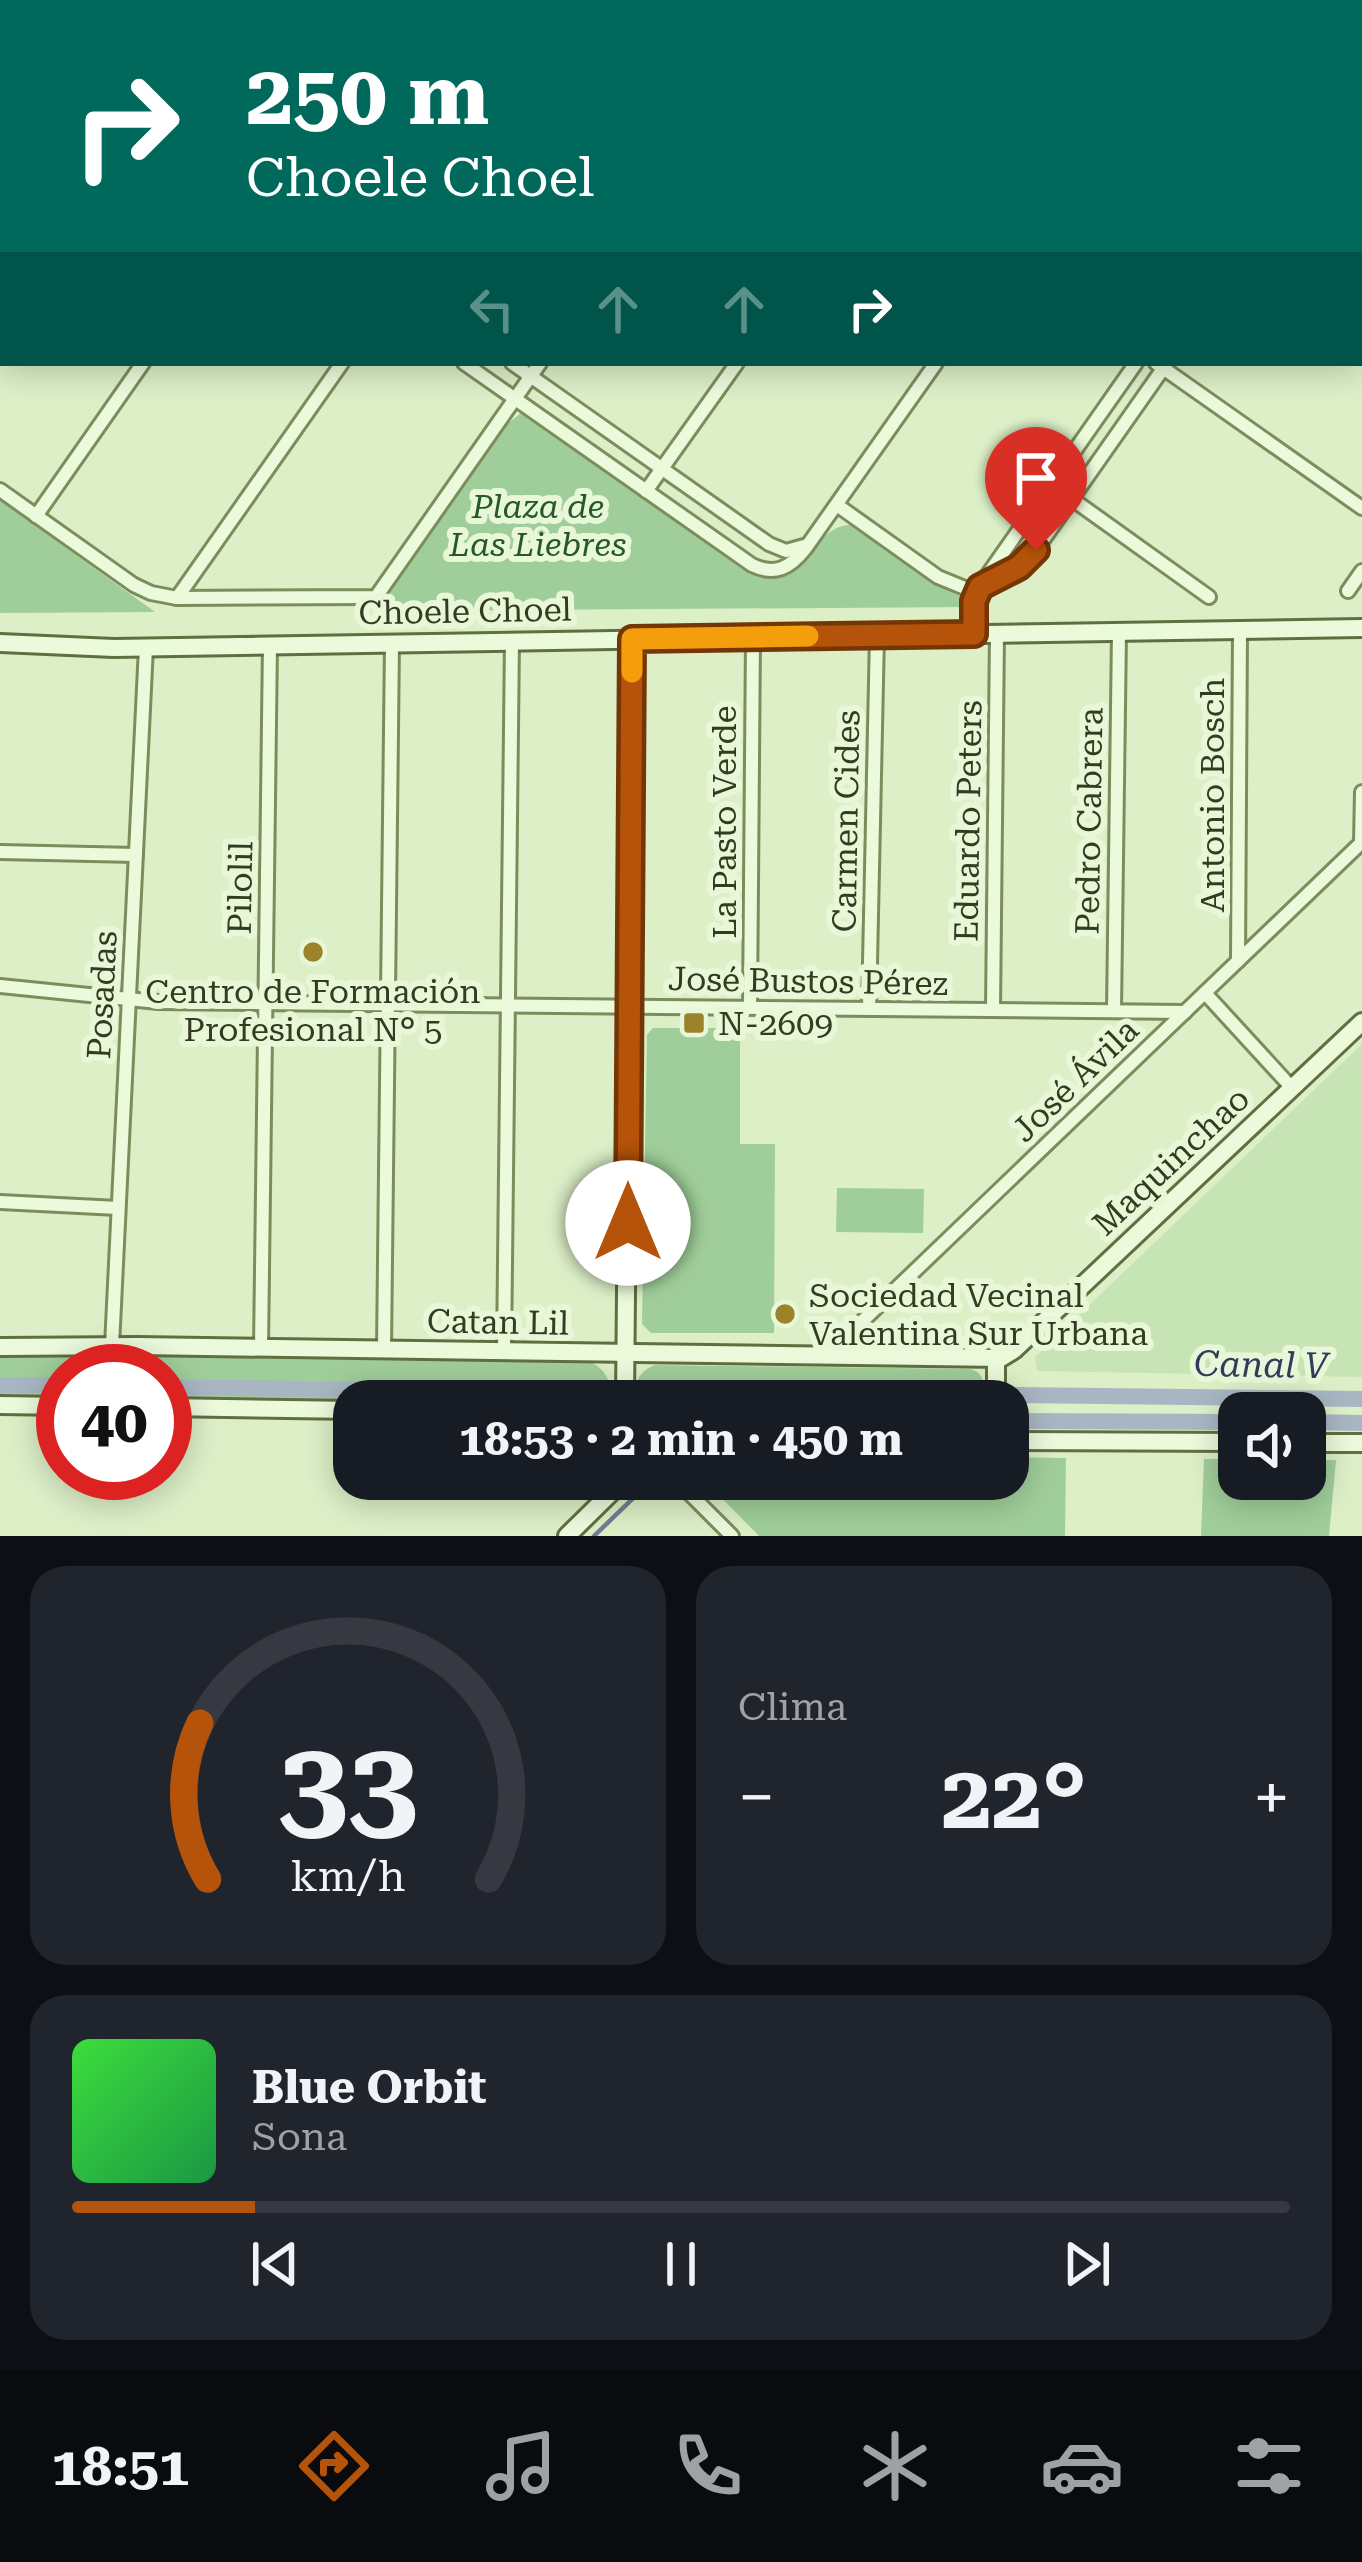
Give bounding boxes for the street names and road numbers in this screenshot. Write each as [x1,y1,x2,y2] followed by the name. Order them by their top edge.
[358,590,572,632] street label: Choele Choel
[1193,678,1232,912] street label: Antonio Bosch
[946,700,990,942] street label: Eduardo Peters
[705,705,744,939] street label: La Pasto Verde
[1068,707,1110,935] street label: Pedro Cabrera
[825,709,867,933] street label: Carmen Cides
[220,841,260,935] street label: Pilolil
[79,930,125,1060] street label: Posadas
[668,959,948,1003] street label: José Bustos Pérez
[1004,1010,1146,1150] street label: José Ávila
[1085,1079,1257,1243] street label: Maquinchao
[427,1301,569,1343] street label: Catan Lil

